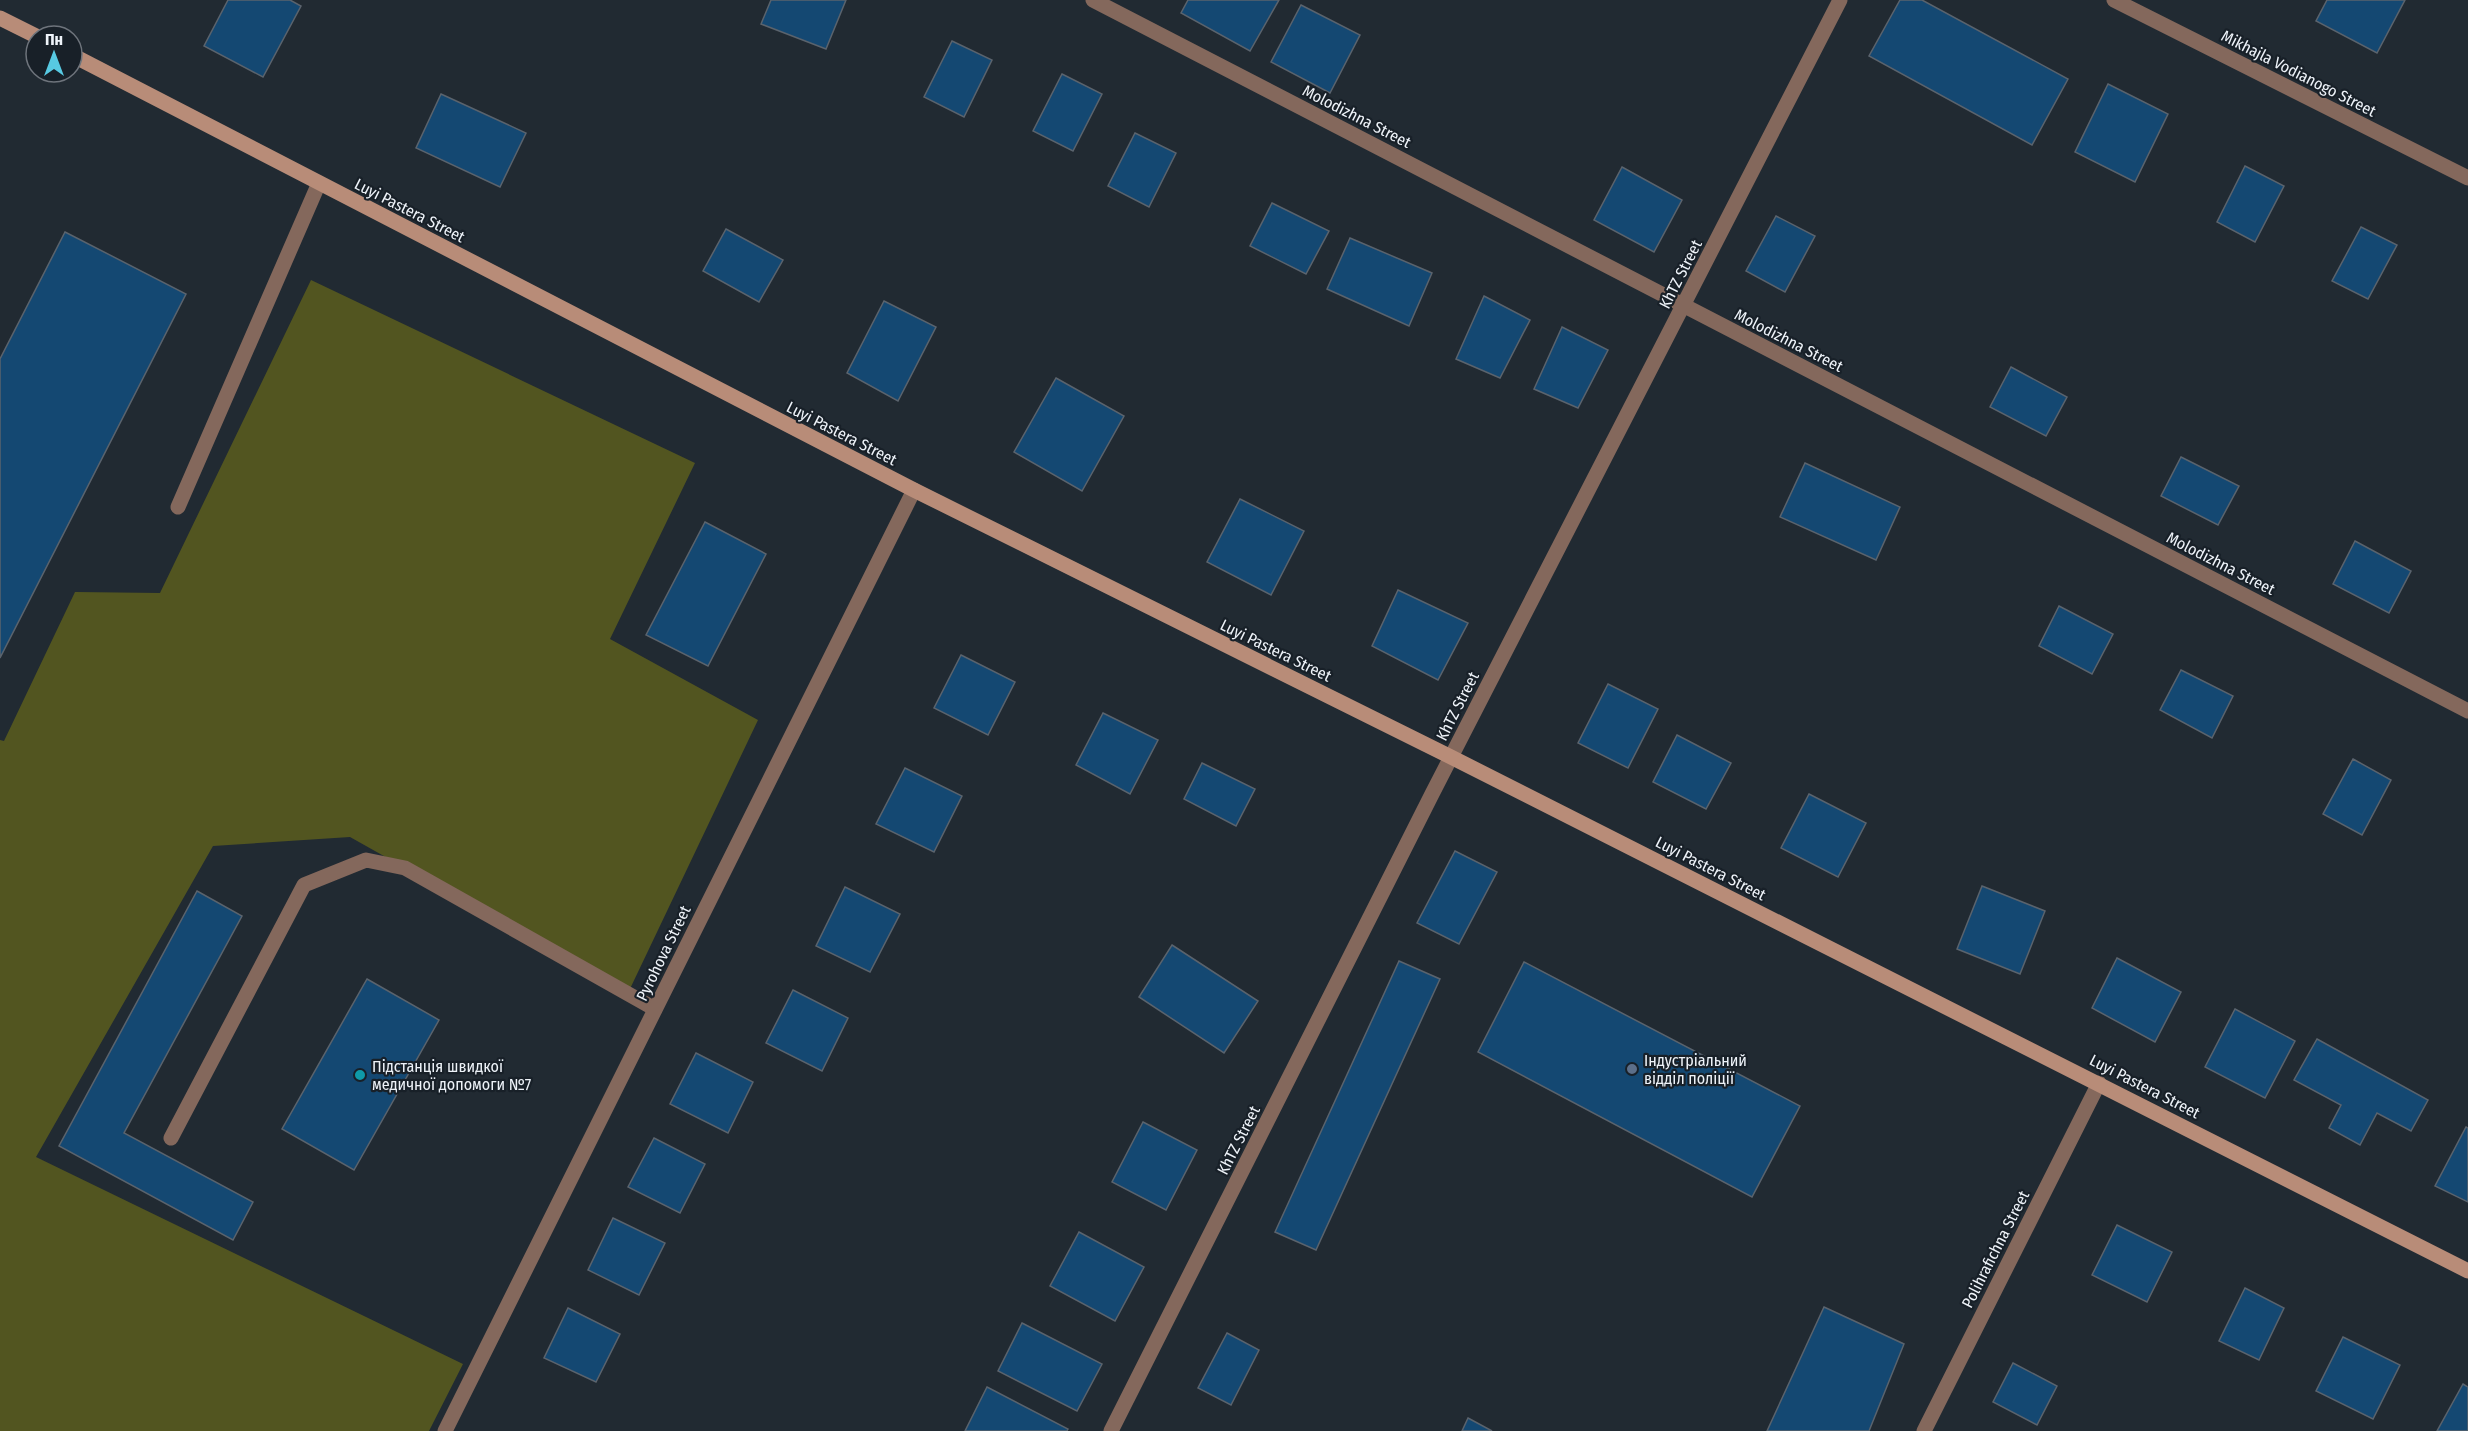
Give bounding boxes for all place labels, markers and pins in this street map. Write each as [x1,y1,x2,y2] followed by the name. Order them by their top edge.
[1644,1051,1747,1088] place label: Індустріальний відділ поліції
[372,1057,532,1094] place label: Підстанція швидкої медичної допомоги №7
[1625,1062,1639,1076] marker: Індустріальний відділ поліції
[353,1068,367,1082] marker: Підстанція швидкої медичної допомоги №7

